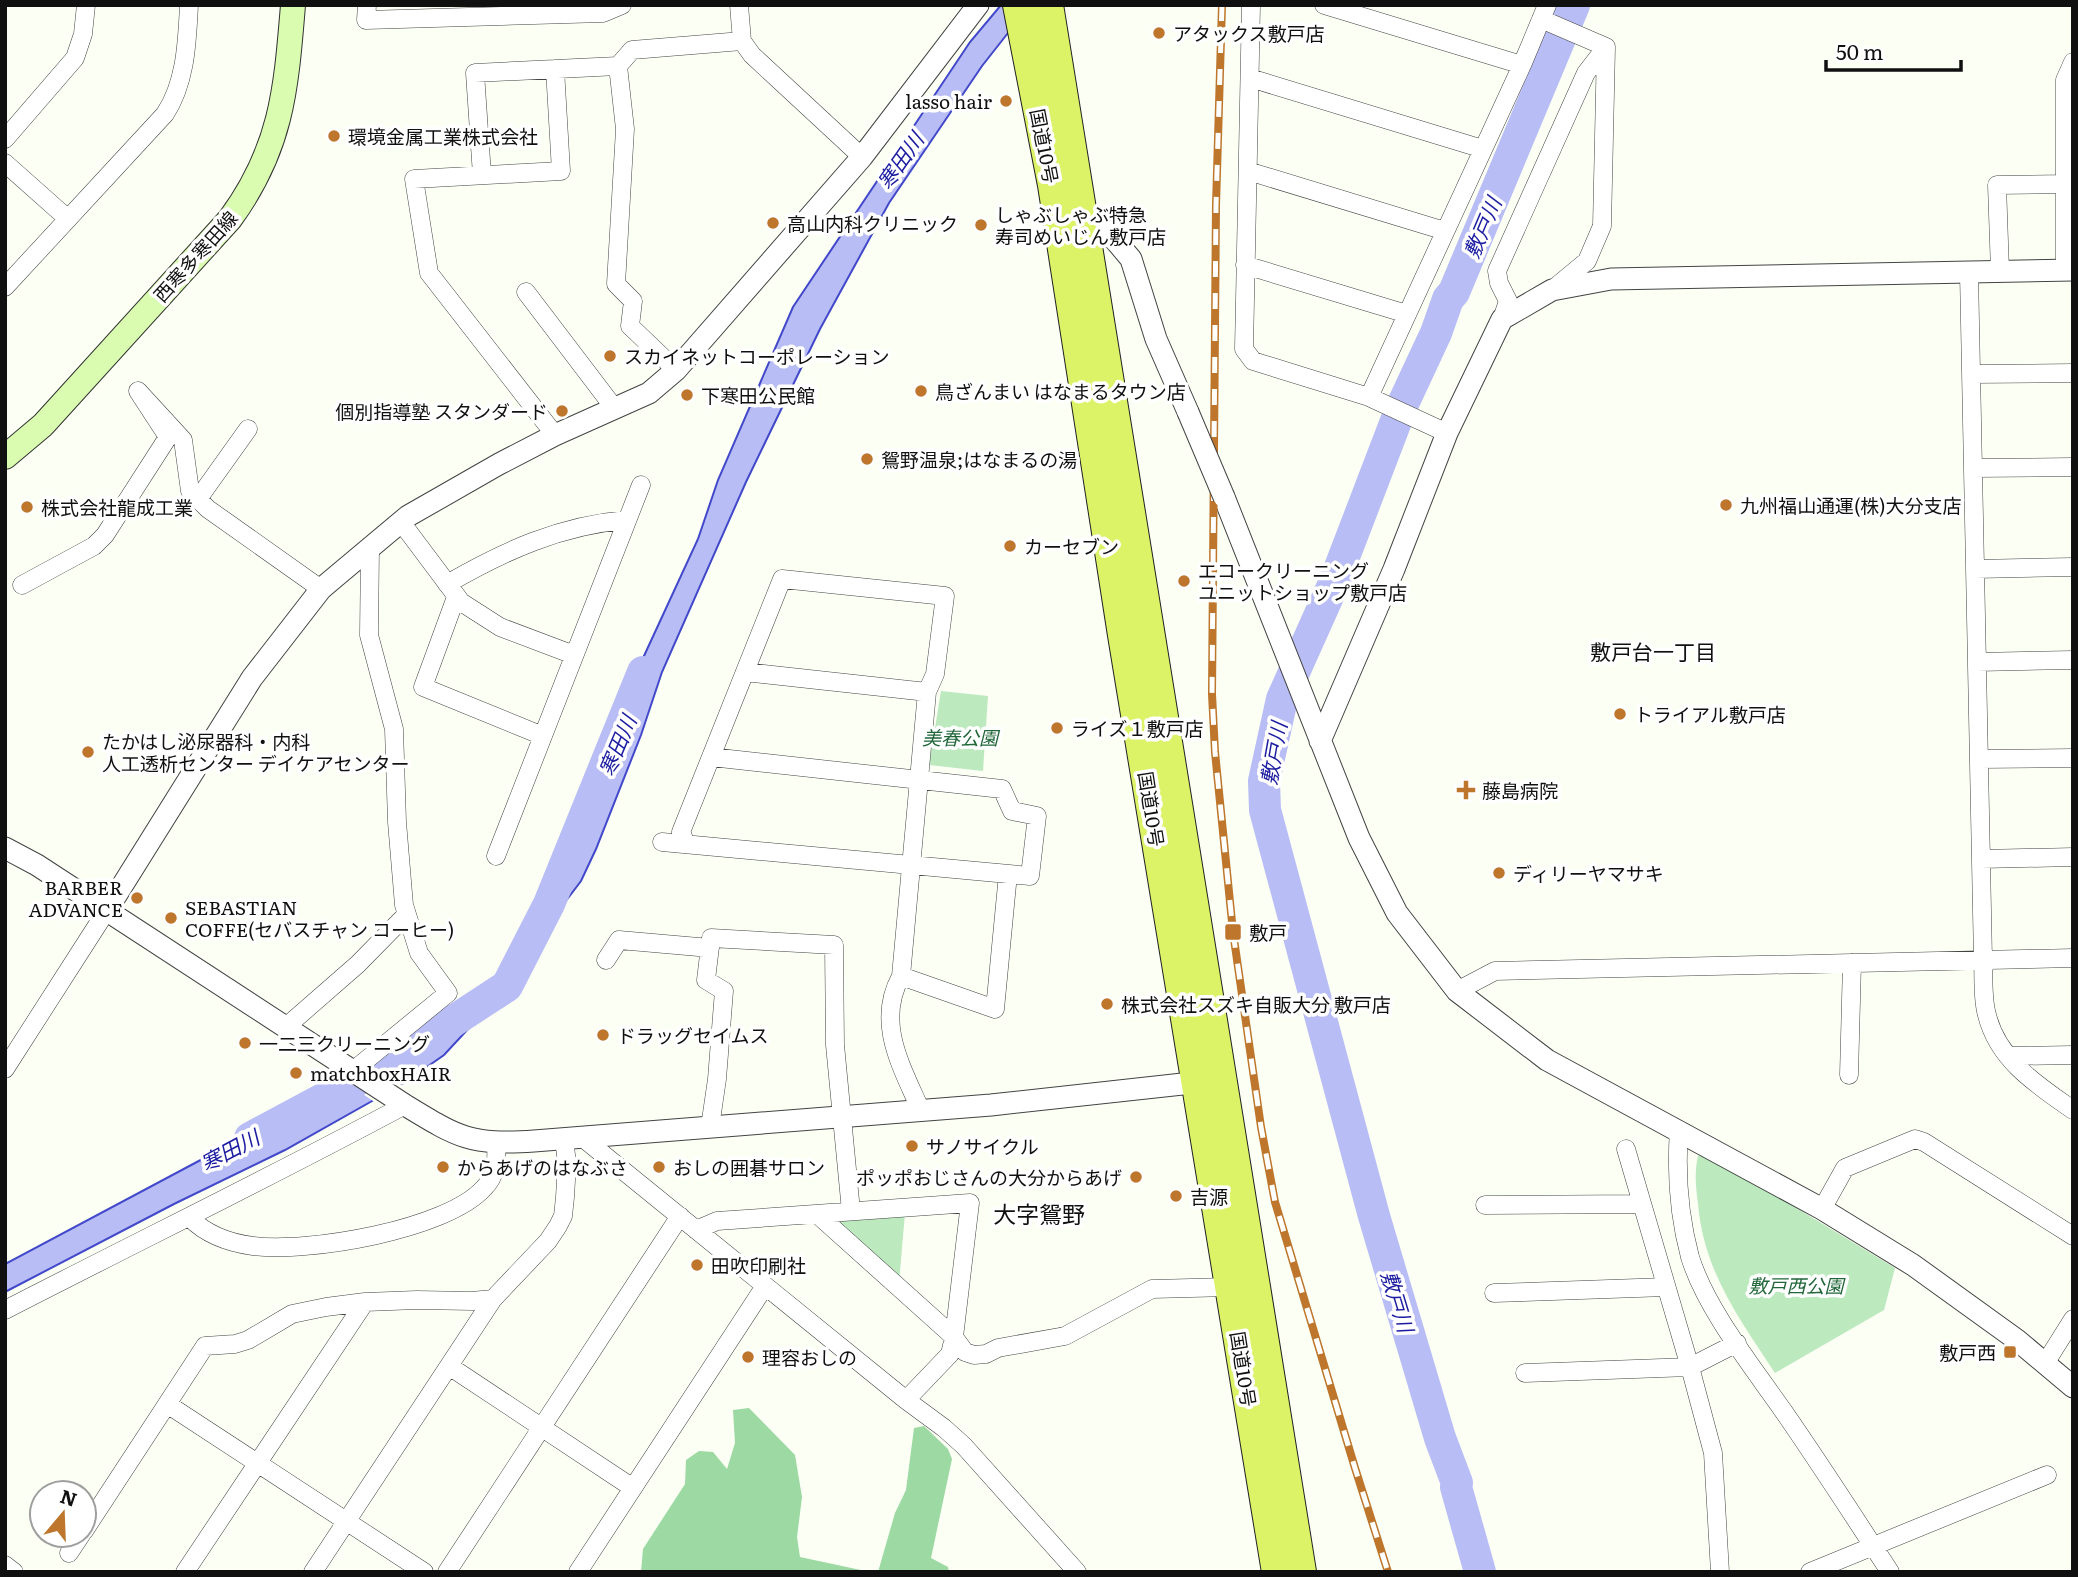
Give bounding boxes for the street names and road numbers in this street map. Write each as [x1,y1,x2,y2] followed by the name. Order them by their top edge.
[1024,106,1066,186] street label: 国道10号
[146,204,244,308] street label: 西寒多寒田線
[1132,769,1172,849] street label: 国道10号
[1224,1329,1264,1409] street label: 国道10号

